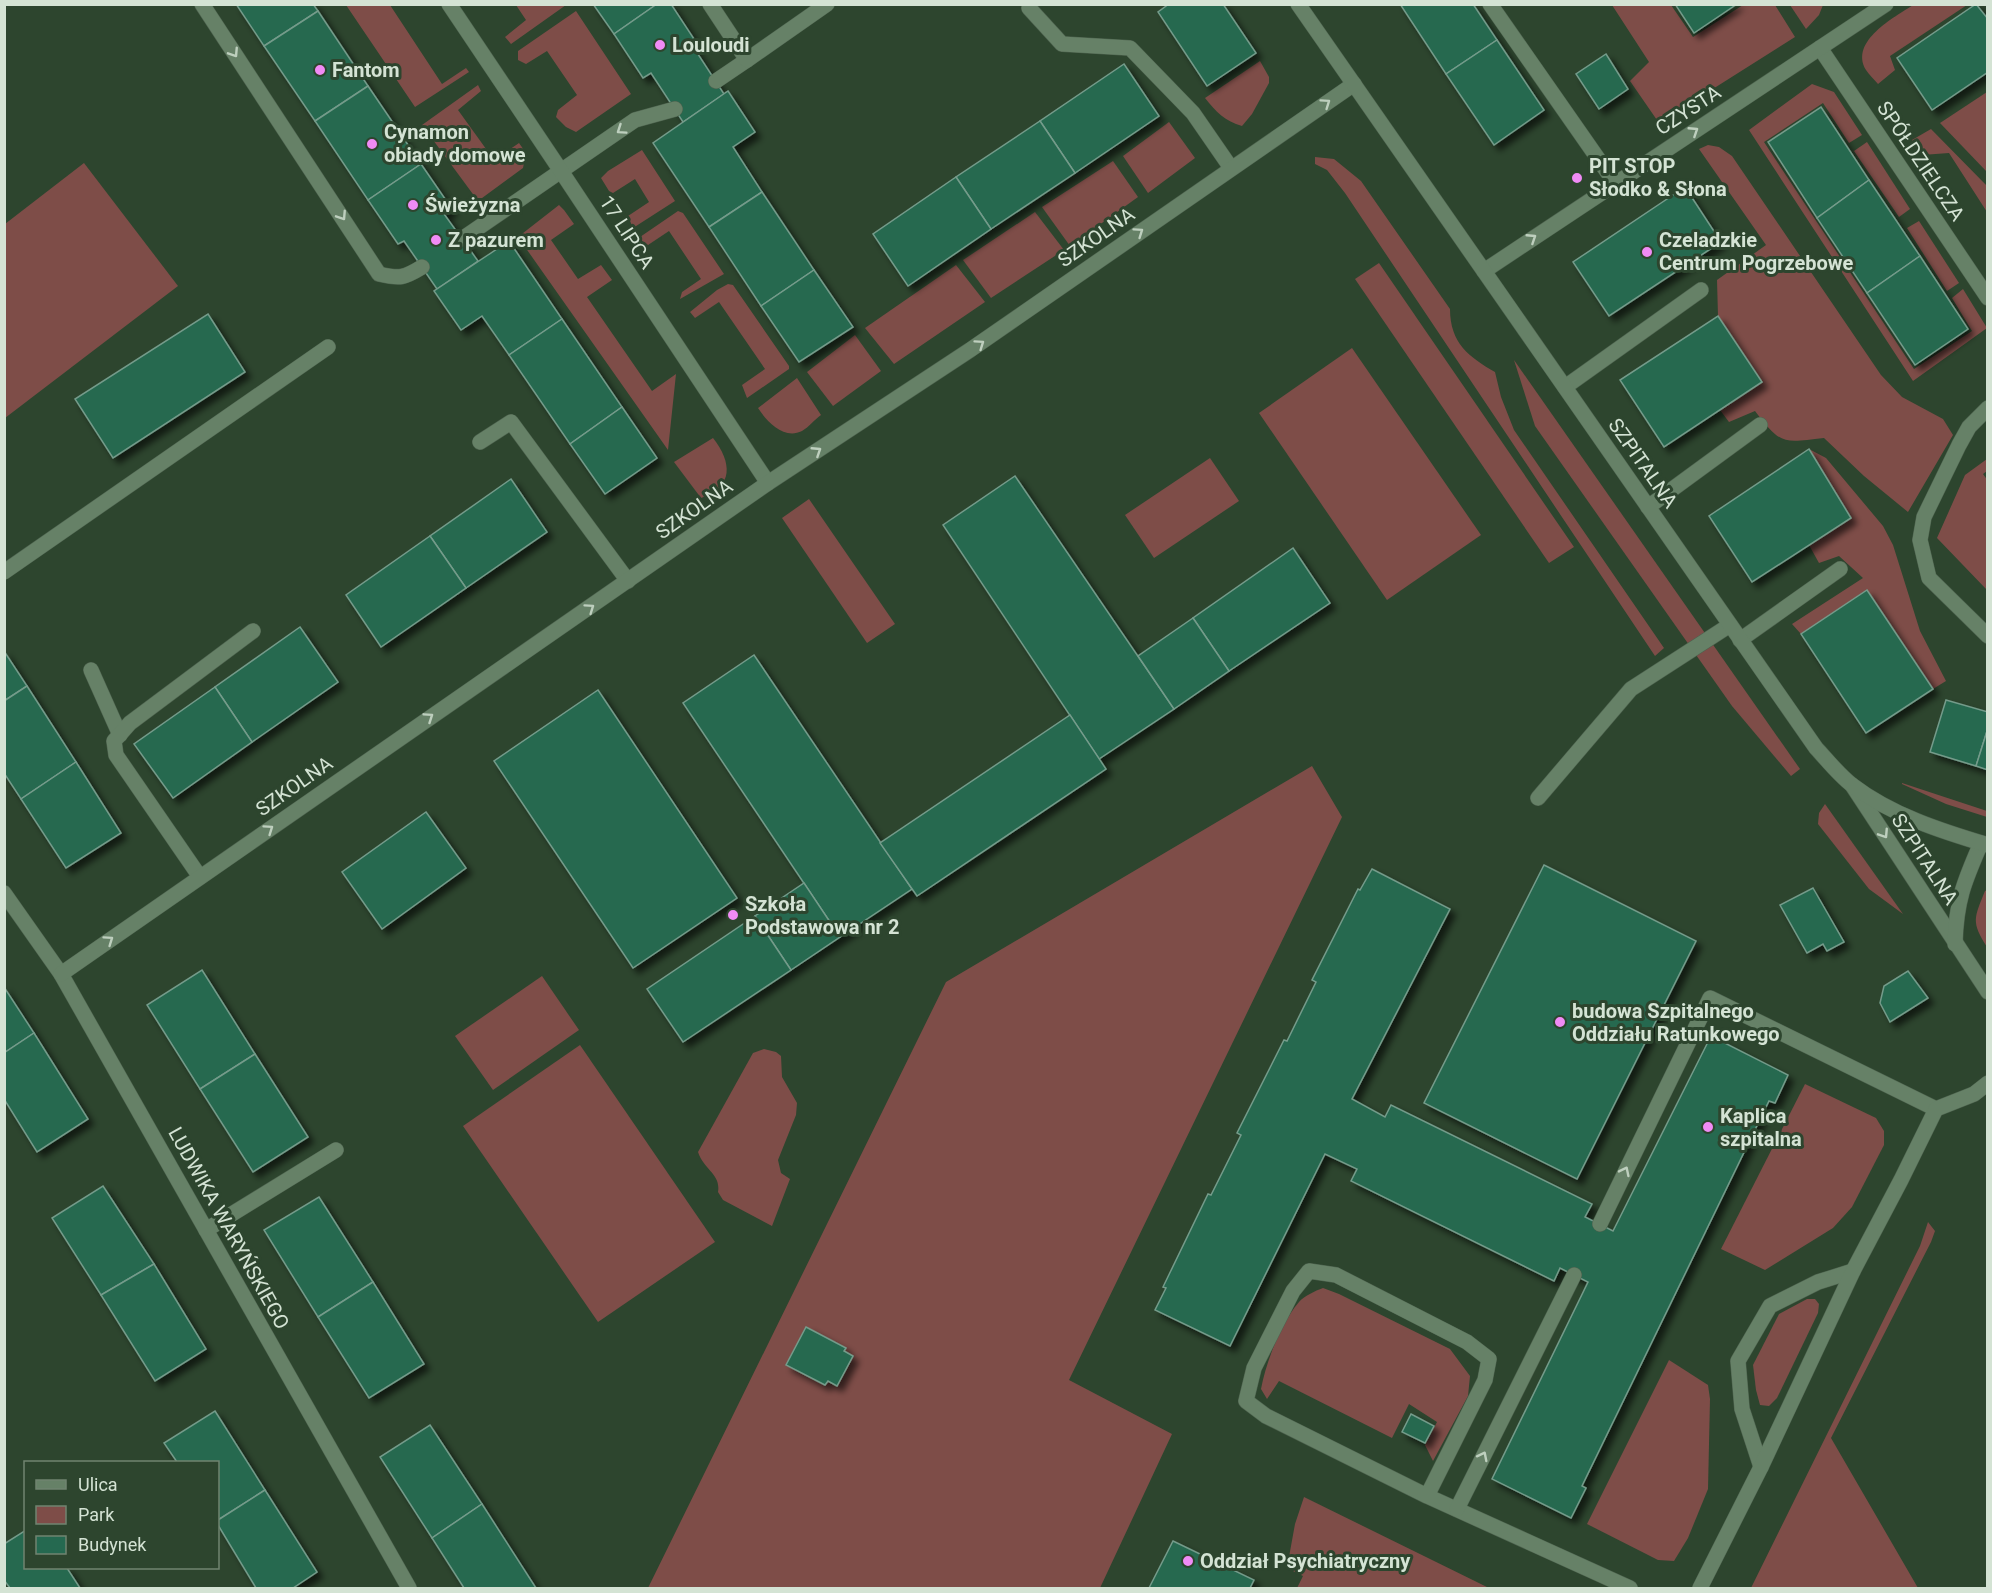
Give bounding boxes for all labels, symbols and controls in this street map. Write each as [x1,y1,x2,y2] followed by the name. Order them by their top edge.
[672,33,750,57] place label: Louloudi
[653,38,667,52] marker: Louloudi
[227,47,238,58] one-way arrow
[332,58,400,82] place label: Fantom
[313,63,327,77] marker: Fantom
[1651,80,1725,140] street label: CZYSTA
[1872,97,1970,225] street label: SPÓŁDZIELCZA
[1320,99,1331,110] one-way arrow
[384,120,526,167] place label: Cynamon obiady domowe
[617,123,628,134] one-way arrow
[1688,127,1699,138] one-way arrow
[365,137,379,151] marker: Cynamon obiady domowe
[1589,154,1727,201] place label: PIT STOP Słodko & Słona
[1570,171,1584,185] marker: PIT STOP Słodko & Słona
[595,191,659,273] street label: 17 LIPCA
[425,193,521,217] place label: Świeżyzna
[406,198,420,212] marker: Świeżyzna
[1053,202,1139,272] street label: SZKOLNA
[334,210,346,220] one-way arrow
[448,228,544,252] place label: Z pazurem
[1133,228,1144,239] one-way arrow
[1659,228,1854,275] place label: Czeladzkie Centrum Pogrzebowe
[429,233,443,247] marker: Z pazurem
[1525,234,1536,245] one-way arrow
[1640,245,1654,259] marker: Czeladzkie Centrum Pogrzebowe
[973,340,984,351] one-way arrow
[1603,413,1683,513] street label: SZPITALNA
[811,447,821,459] one-way arrow
[651,474,737,544] street label: SZKOLNA
[584,604,595,615] one-way arrow
[422,713,433,724] one-way arrow
[251,751,337,821] street label: SZKOLNA
[1887,809,1963,909] street label: SZPITALNA
[262,825,273,836] one-way arrow
[1876,828,1888,838] one-way arrow
[745,892,899,939] place label: Szkoła Podstawowa nr 2
[726,908,740,922] marker: Szkoła Podstawowa nr 2
[103,936,114,947] one-way arrow
[1572,999,1780,1046] place label: budowa Szpitalnego Oddziału Ratunkowego
[1553,1015,1567,1029] marker: budowa Szpitalnego Oddziału Ratunkowego
[1720,1104,1802,1151] place label: Kaplica szpitalna
[1701,1120,1715,1134] marker: Kaplica szpitalna
[163,1123,295,1333] street label: LUDWIKA WARYŃSKIEGO
[1618,1166,1630,1177] one-way arrow
[1476,1452,1487,1463] one-way arrow
[24,1461,219,1569] legend
[78,1474,118,1495] text: Ulica
[78,1504,115,1525] text: Park
[78,1534,147,1555] text: Budynek
[1200,1549,1411,1573] place label: Oddział Psychiatryczny
[1181,1554,1195,1568] marker: Oddział Psychiatryczny

